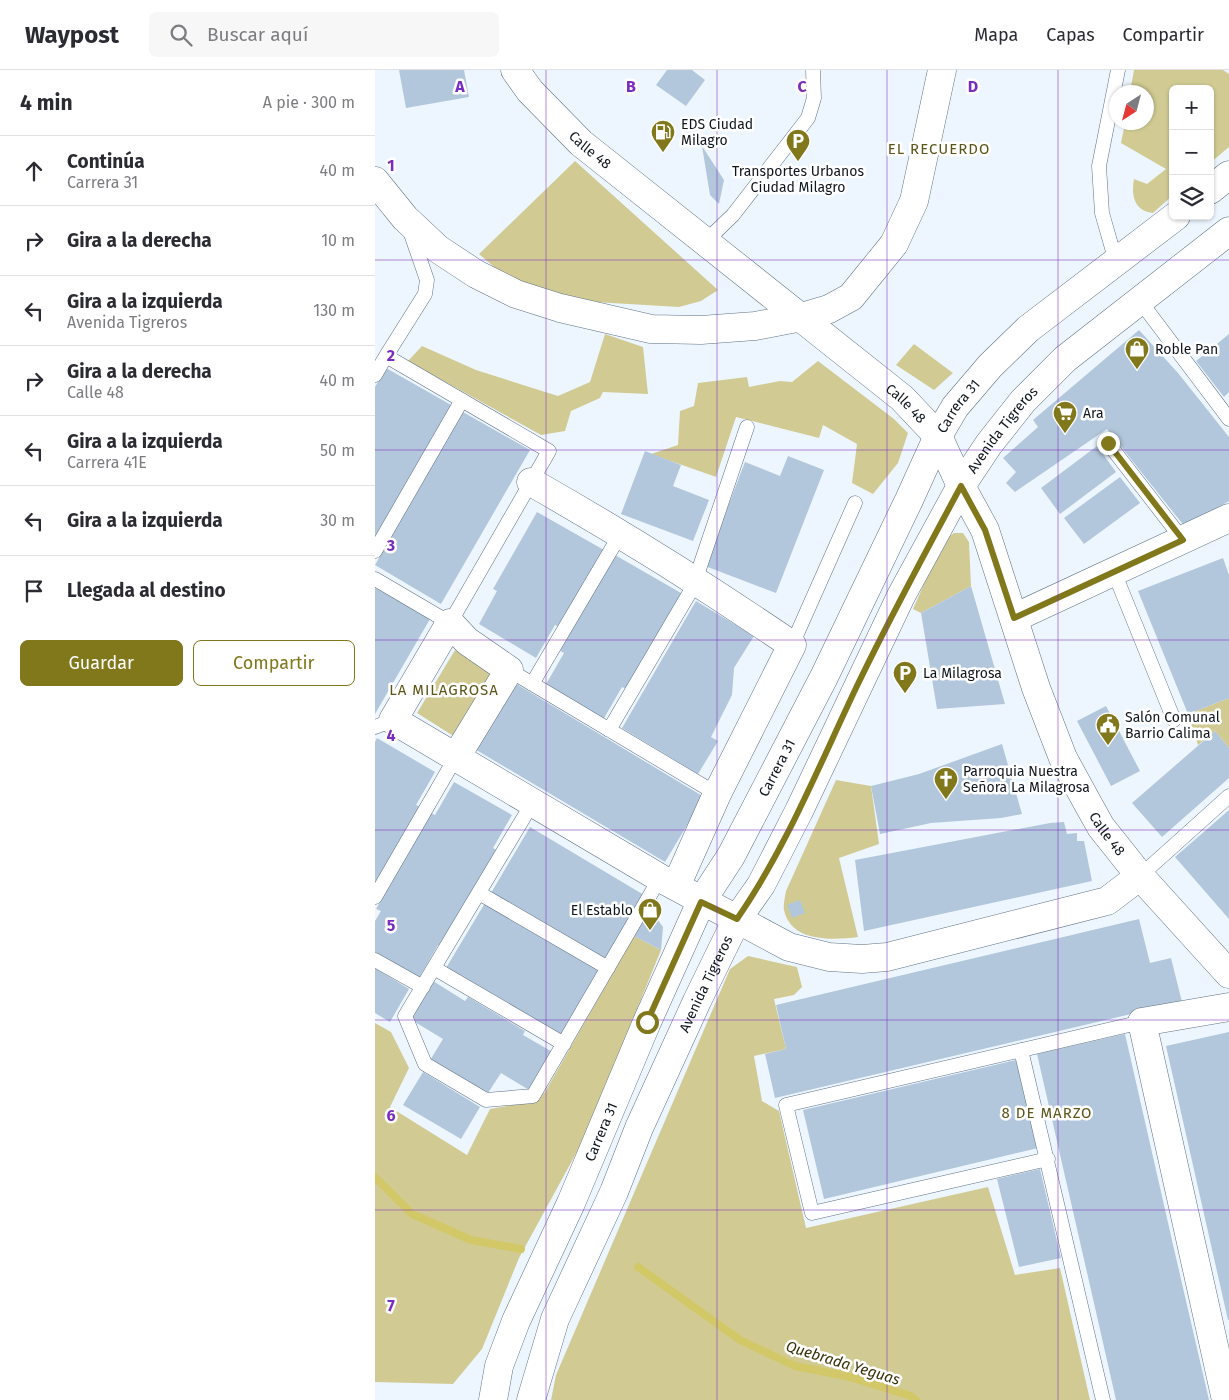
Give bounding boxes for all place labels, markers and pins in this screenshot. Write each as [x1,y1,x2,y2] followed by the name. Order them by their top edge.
[681,116,753,149] place label: EDS Ciudad Milagro
[650,119,676,153] fuel station icon: EDS Ciudad Milagro
[785,128,811,162] parking icon: Transportes Urbanos Ciudad Milagro
[732,163,865,196] place label: Transportes Urbanos Ciudad Milagro
[1124,336,1150,370] shop icon: Roble Pan
[1155,341,1218,358] place label: Roble Pan
[1052,400,1078,434] supermarket icon: Ara
[1083,405,1104,422] place label: Ara
[892,660,918,694] parking icon: La Milagrosa
[923,665,1002,682] place label: La Milagrosa
[1125,709,1220,742] place label: Salón Comunal Barrio Calima
[1095,712,1121,746] public building icon: Salón Comunal Barrio Calima
[963,763,1090,796] place label: Parroquia Nuestra Señora La Milagrosa
[933,766,959,800] church icon: Parroquia Nuestra Señora La Milagrosa
[637,897,663,931] shop icon: El Establo
[571,902,633,919] place label: El Establo

